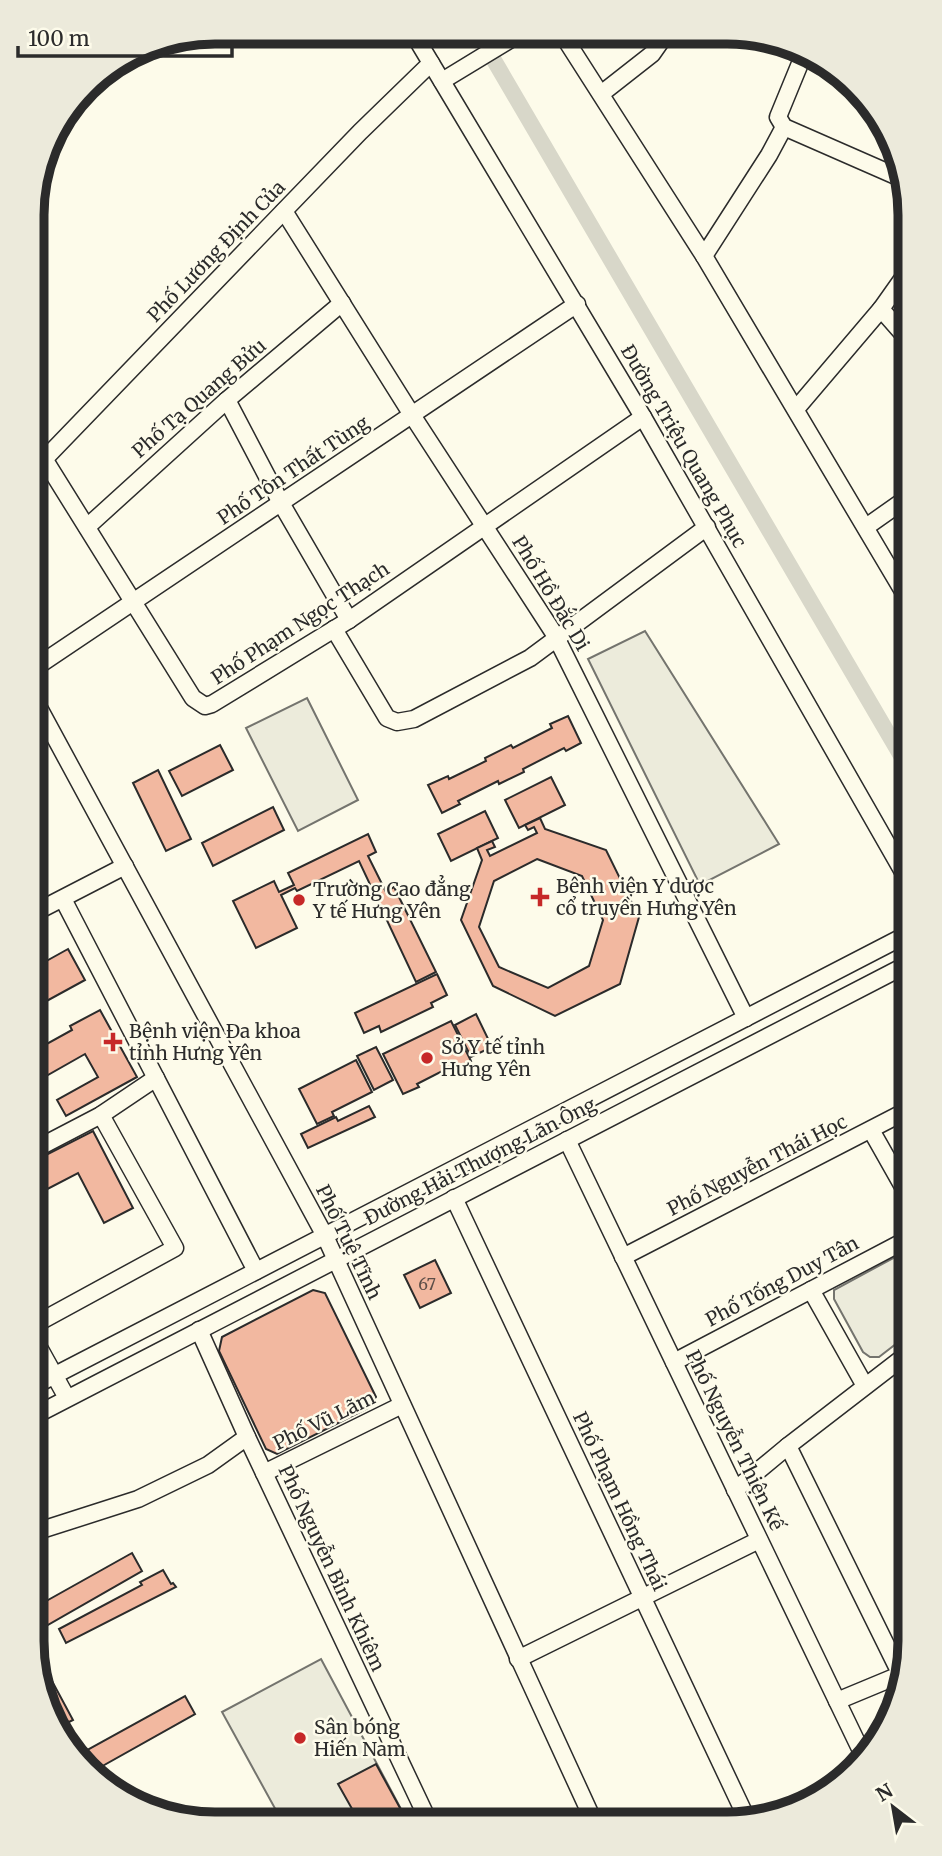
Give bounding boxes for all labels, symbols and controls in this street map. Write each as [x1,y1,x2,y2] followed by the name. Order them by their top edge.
[18,14,231,58] scale bar
[28,25,90,52] text: 100 m
[142,175,290,327] street label: Phố Lương Định Của
[127,333,271,463] street label: Phố Tạ Quang Bửu
[616,340,752,552] street label: Đường Triệu Quang Phục
[213,410,374,530] street label: Phố Tôn Thất Tùng
[507,530,597,655] street label: Phố Hồ Đắc Di
[207,556,394,690] street label: Phố Phạm Ngọc Thạch
[312,874,471,923] place label: Trường Cao đẳng Y tế Hưng Yên
[556,874,737,920] place label: Bệnh viện Y dược cổ truyền Hưng Yên
[530,887,550,907] marker: Bệnh viện Y dược cổ truyền Hưng Yên
[291,892,307,908] marker: Trường Cao đẳng Y tế Hưng Yên
[129,1019,301,1065] place label: Bệnh viện Đa khoa tỉnh Hưng Yên
[103,1032,123,1052] marker: Bệnh viện Đa khoa tỉnh Hưng Yên
[441,1035,546,1081] place label: Sở Y tế tỉnh Hưng Yên
[419,1050,435,1066] marker: Sở Y tế tỉnh Hưng Yên
[360,1092,600,1230] street label: Đường Hải Thượng Lãn Ông
[663,1108,851,1221] street label: Phố Nguyễn Thái Học
[311,1181,387,1304] street label: Phố Tuệ Tĩnh
[701,1230,863,1331] street label: Phố Tống Duy Tân
[418,1274,436,1294] house number: 67
[681,1345,791,1536] street label: Phố Nguyễn Thiện Kế
[269,1385,379,1455] street label: Phố Vũ Lãm
[568,1408,672,1594] street label: Phố Phạm Hồng Thái
[274,1461,391,1675] street label: Phố Nguyễn Bỉnh Khiêm
[314,1715,406,1761] place label: Sân bóng Hiến Nam
[292,1730,308,1746] marker: Sân bóng Hiến Nam
[858,1772,928,1842] north arrow
[872,1778,897,1807] text: N

